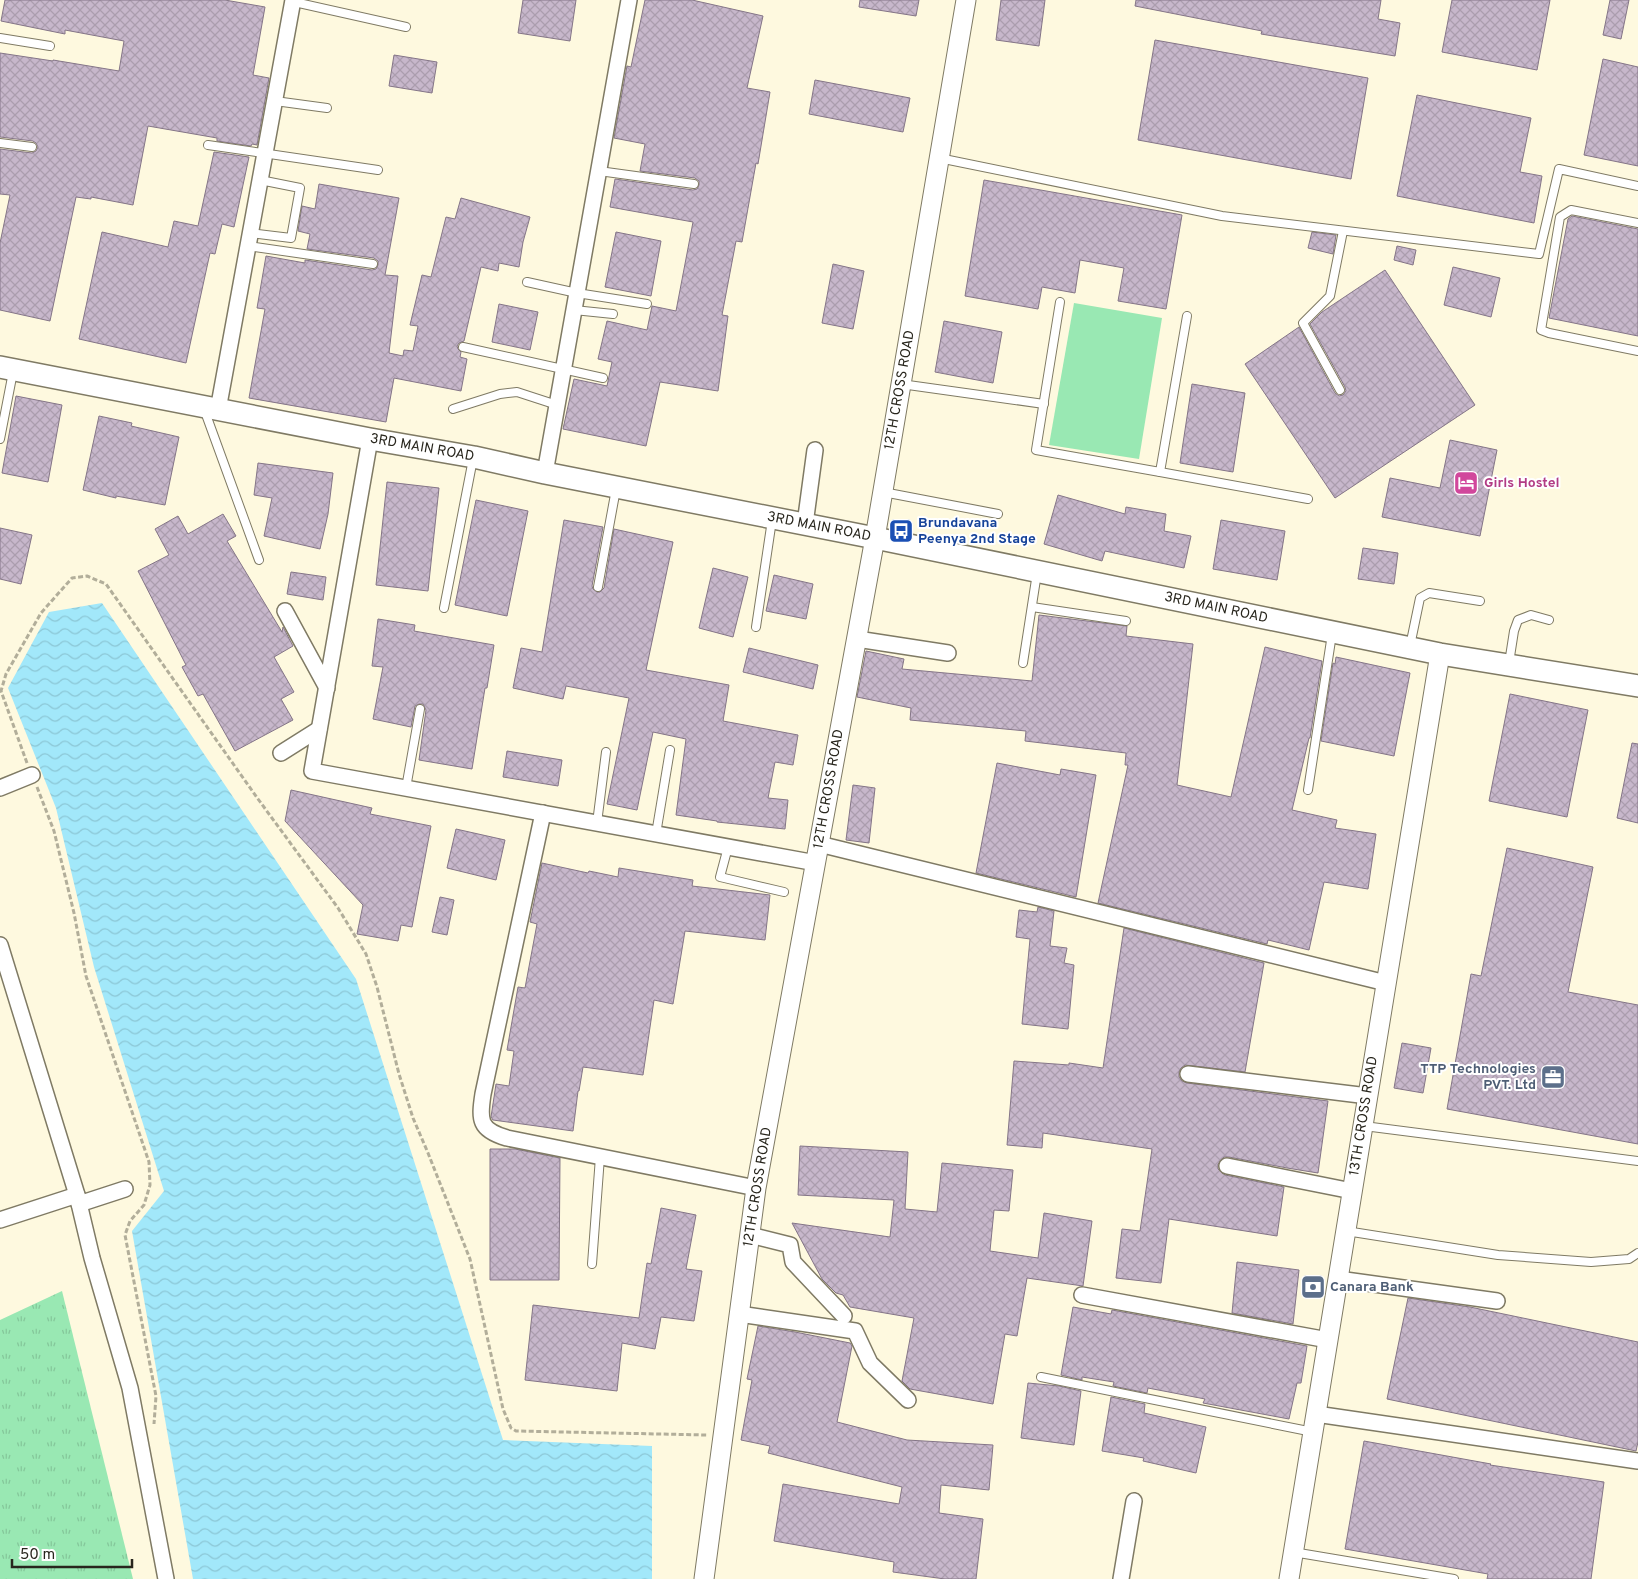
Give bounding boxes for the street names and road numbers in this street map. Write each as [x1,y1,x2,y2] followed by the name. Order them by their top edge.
[881,329,919,451] street label: 12TH CROSS ROAD
[369,430,475,466] street label: 3RD MAIN ROAD
[766,509,872,545] street label: 3RD MAIN ROAD
[1163,589,1269,627] street label: 3RD MAIN ROAD
[810,728,848,850] street label: 12TH CROSS ROAD
[1346,1055,1382,1177] street label: 13TH CROSS ROAD
[740,1126,776,1248] street label: 12TH CROSS ROAD

